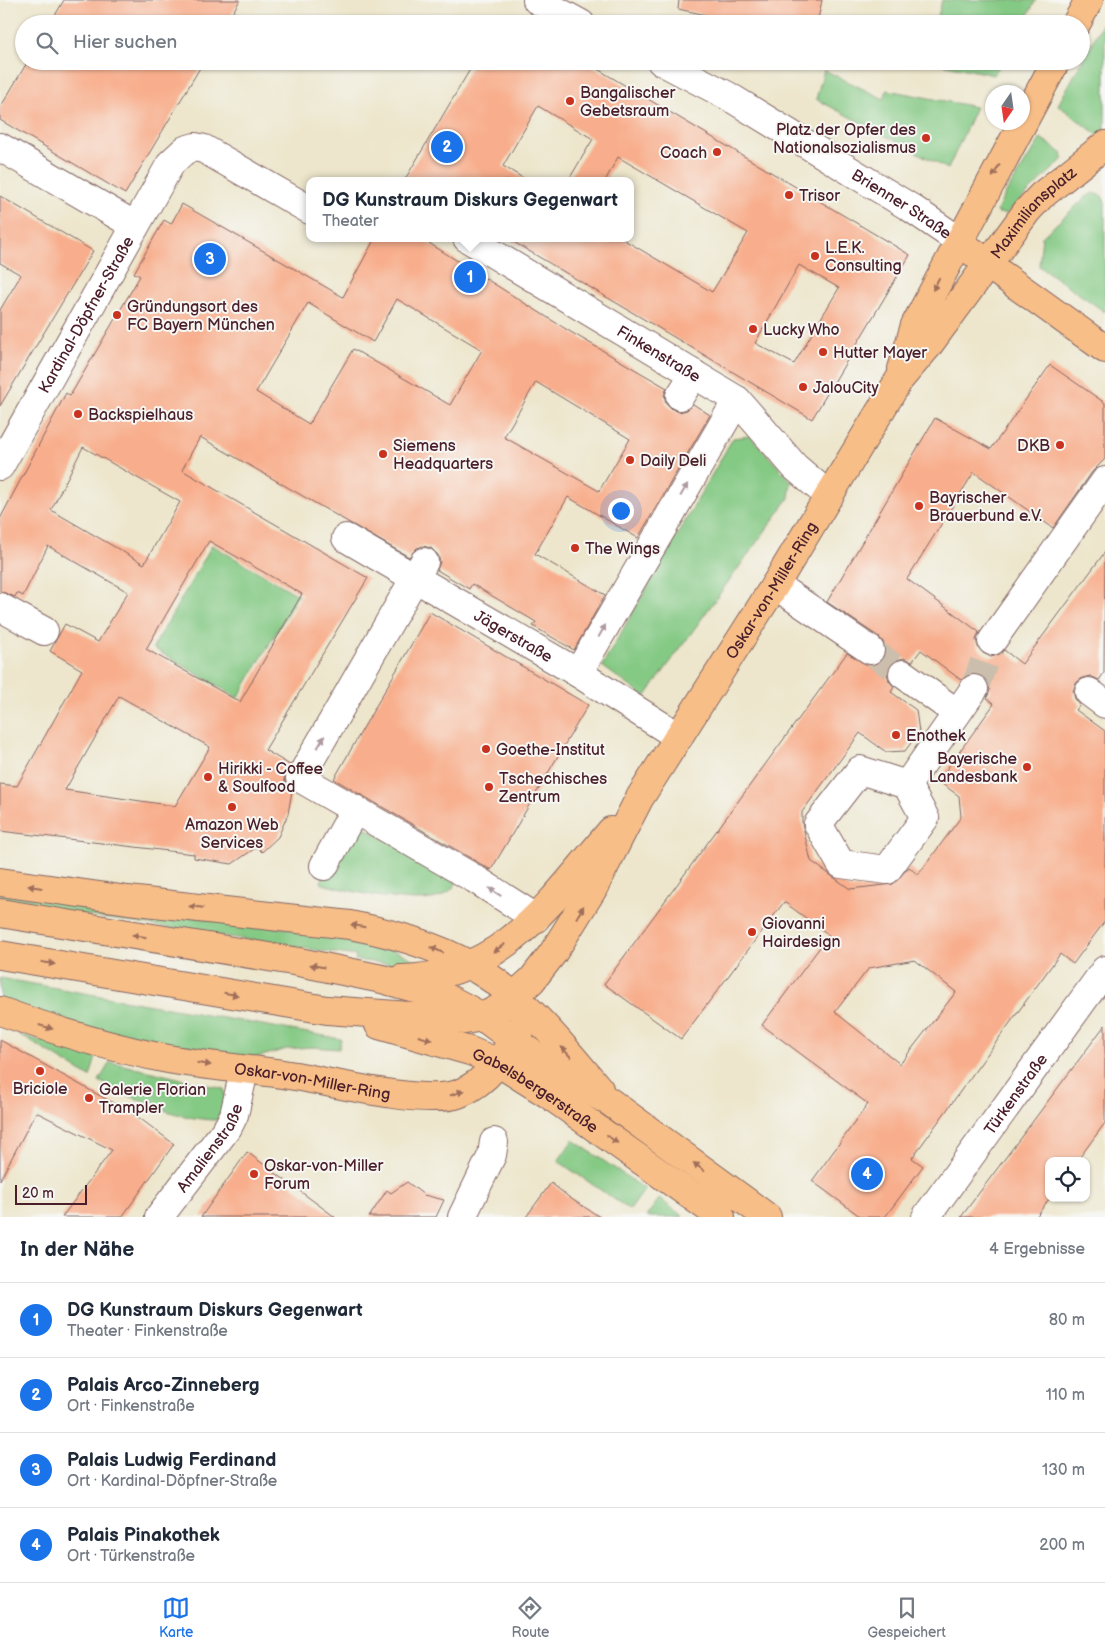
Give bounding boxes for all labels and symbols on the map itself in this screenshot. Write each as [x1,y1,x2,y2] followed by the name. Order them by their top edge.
[580,84,675,121] place label: Bangalischer Gebetsraum
[985,85,1030,130] north arrow
[564,95,576,107] marker: Bangalischer Gebetsraum
[773,121,916,158] place label: Platz der Opfer des Nationalsozialismus
[431,128,463,166] pin: 2
[920,132,932,144] marker: Platz der Opfer des Nationalsozialismus
[660,144,707,163] place label: Coach
[711,146,723,158] marker: Coach
[987,163,1081,263] street label: Maximiliansplatz
[992,163,1000,178] one-way arrow
[848,166,955,244] street label: Brienner Straße
[799,187,840,206] place label: Trisor
[783,189,795,201] marker: Trisor
[35,233,139,397] street label: Kardinal-Döpfner-Straße
[825,239,902,276] place label: L.E.K. Consulting
[194,240,226,278] pin: 3
[809,250,821,262] marker: L.E.K. Consulting
[454,258,486,296] pin: 1
[932,277,940,291] one-way arrow
[127,298,275,335] place label: Gründungsort des FC Bayern München
[111,309,123,321] marker: Gründungsort des FC Bayern München
[763,321,840,340] place label: Lucky Who
[613,322,704,387] street label: Finkenstraße
[747,323,759,335] marker: Lucky Who
[833,344,927,363] place label: Hutter Mayer
[817,346,829,358] marker: Hutter Mayer
[813,379,879,398] place label: JalouCity
[797,381,809,393] marker: JalouCity
[88,406,193,425] place label: Backspielhaus
[72,408,84,420] marker: Backspielhaus
[393,437,493,474] place label: Siemens Headquarters
[1017,437,1050,456] place label: DKB
[1054,439,1066,451] marker: DKB
[377,448,389,460] marker: Siemens Headquarters
[640,452,707,471] place label: Daily Deli
[624,454,636,466] marker: Daily Deli
[679,484,688,497] one-way arrow
[929,489,1042,526] place label: Bayrischer Brauerbund e.V.
[608,498,634,524] your location
[913,500,925,512] marker: Bayrischer Brauerbund e.V.
[722,519,822,663] street label: Oskar-von-Miller-Ring
[585,540,660,559] place label: The Wings
[569,542,581,554] marker: The Wings
[470,607,556,667] street label: Jägerstraße
[598,624,606,638] one-way arrow
[906,727,966,746] place label: Enothek
[890,729,902,741] marker: Enothek
[316,735,325,749] one-way arrow
[496,741,605,760] place label: Goethe-Institut
[480,743,492,755] marker: Goethe-Institut
[929,750,1017,787] place label: Bayerische Landesbank
[218,760,324,797] place label: Hirikki - Coffee & Soulfood
[1021,761,1033,773] marker: Bayerische Landesbank
[498,770,607,807] place label: Tschechisches Zentrum
[202,771,214,783] marker: Hirikki - Coffee & Soulfood
[483,781,495,793] marker: Tschechisches Zentrum
[226,801,238,813] marker: Amazon Web Services
[185,816,279,853] place label: Amazon Web Services
[27,882,43,890] one-way arrow
[488,887,502,897] one-way arrow
[188,903,204,911] one-way arrow
[575,906,584,919] one-way arrow
[762,915,841,952] place label: Giovanni Hairdesign
[349,922,365,930] one-way arrow
[746,926,758,938] marker: Giovanni Hairdesign
[131,932,147,940] one-way arrow
[492,944,506,953] one-way arrow
[430,946,444,954] one-way arrow
[40,960,56,968] one-way arrow
[308,961,324,969] one-way arrow
[223,991,239,999] one-way arrow
[39,1024,54,1032] one-way arrow
[417,1035,432,1043] one-way arrow
[469,1045,602,1138] street label: Gabelsbergerstraße
[560,1046,572,1058] one-way arrow
[981,1050,1052,1139] street label: Türkenstraße
[233,1060,392,1105] street label: Oskar-von-Miller-Ring
[196,1061,212,1069] one-way arrow
[34,1065,46,1077] marker: Briciole
[13,1080,68,1099] place label: Briciole
[99,1081,206,1118] place label: Galerie Florian Trampler
[450,1089,465,1097] one-way arrow
[83,1092,95,1104] marker: Galerie Florian Trampler
[173,1102,247,1197] street label: Amalienstraße
[605,1134,619,1144] one-way arrow
[851,1155,883,1193] pin: 4
[264,1157,383,1194] place label: Oskar-von-Miller Forum
[692,1162,706,1172] one-way arrow
[248,1168,260,1180] marker: Oskar-von-Miller Forum
[15,1182,88,1205] scale bar

